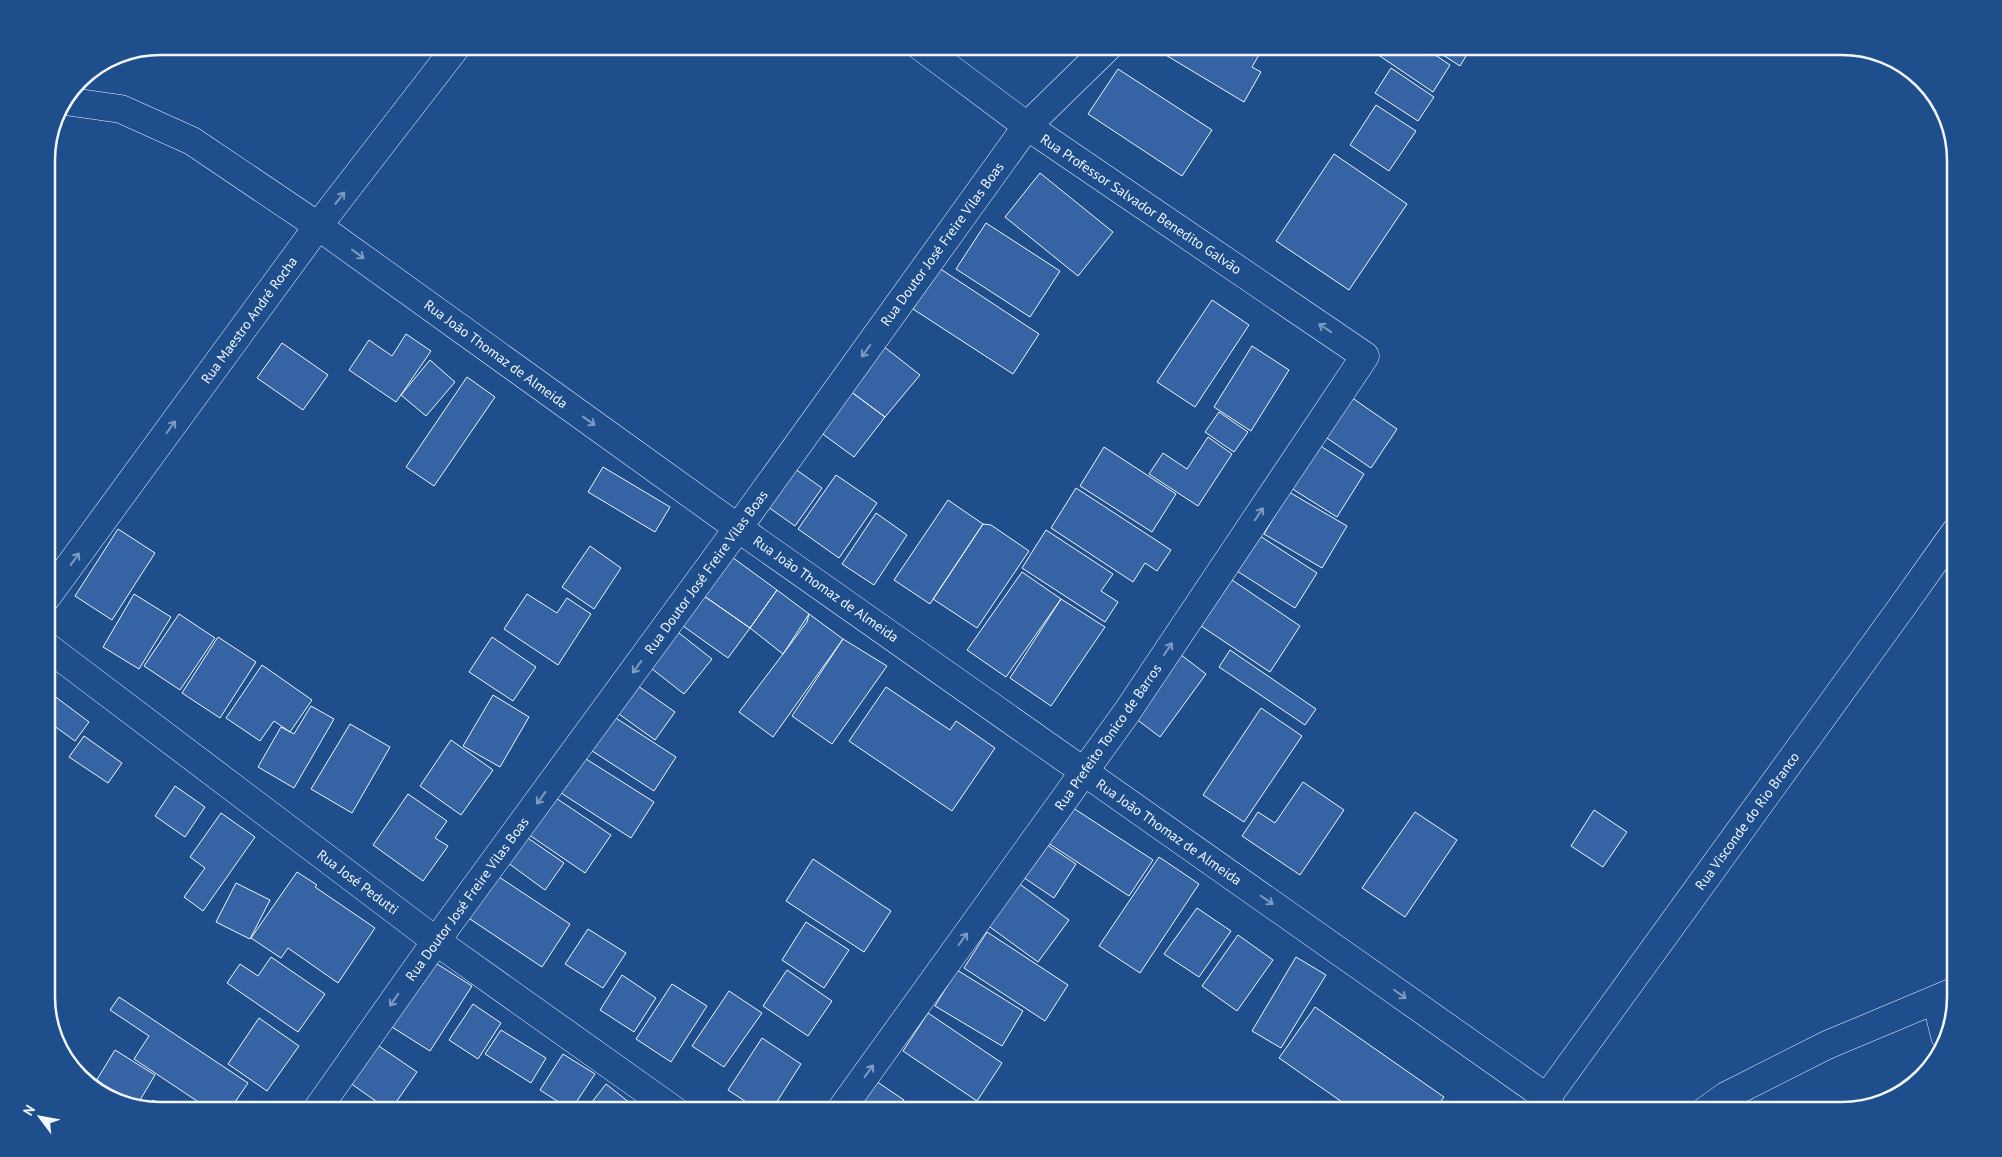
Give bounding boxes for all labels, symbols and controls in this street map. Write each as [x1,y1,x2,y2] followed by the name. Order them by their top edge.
[1037,130,1245,278] street label: Rua Professor Salvador Benedito Galvão
[876,158,1008,330] street label: Rua Doutor José Freire Vilas Boas
[334,192,345,205] one-way arrow
[350,249,364,259] one-way arrow
[197,253,301,387] street label: Rua Maestro André Rocha
[421,296,572,412] street label: Rua João Thomaz de Almeida
[1318,323,1332,334] one-way arrow
[860,344,871,357] one-way arrow
[582,415,595,426] one-way arrow
[166,420,176,434] one-way arrow
[640,486,772,658] street label: Rua Doutor José Freire Vilas Boas
[1254,508,1264,522] one-way arrow
[750,532,902,646] street label: Rua João Thomaz de Almeida
[70,552,80,566] one-way arrow
[1163,643,1173,657] one-way arrow
[632,660,642,674] one-way arrow
[1051,660,1166,814] street label: Rua Prefeito Tonico de Barros
[1691,748,1803,894] street label: Rua Visconde do Rio Branco
[1093,775,1245,889] street label: Rua João Thomaz de Almeida
[536,791,546,805] one-way arrow
[401,813,533,985] street label: Rua Doutor José Freire Vilas Boas
[314,845,402,919] street label: Rua José Pedutti
[1260,895,1274,905] one-way arrow
[958,933,969,946] one-way arrow
[1392,989,1406,999] one-way arrow
[389,993,399,1007] one-way arrow
[864,1064,874,1078] one-way arrow
[15,1092,65,1142] north arrow
[19,1101,39,1119] text: N

